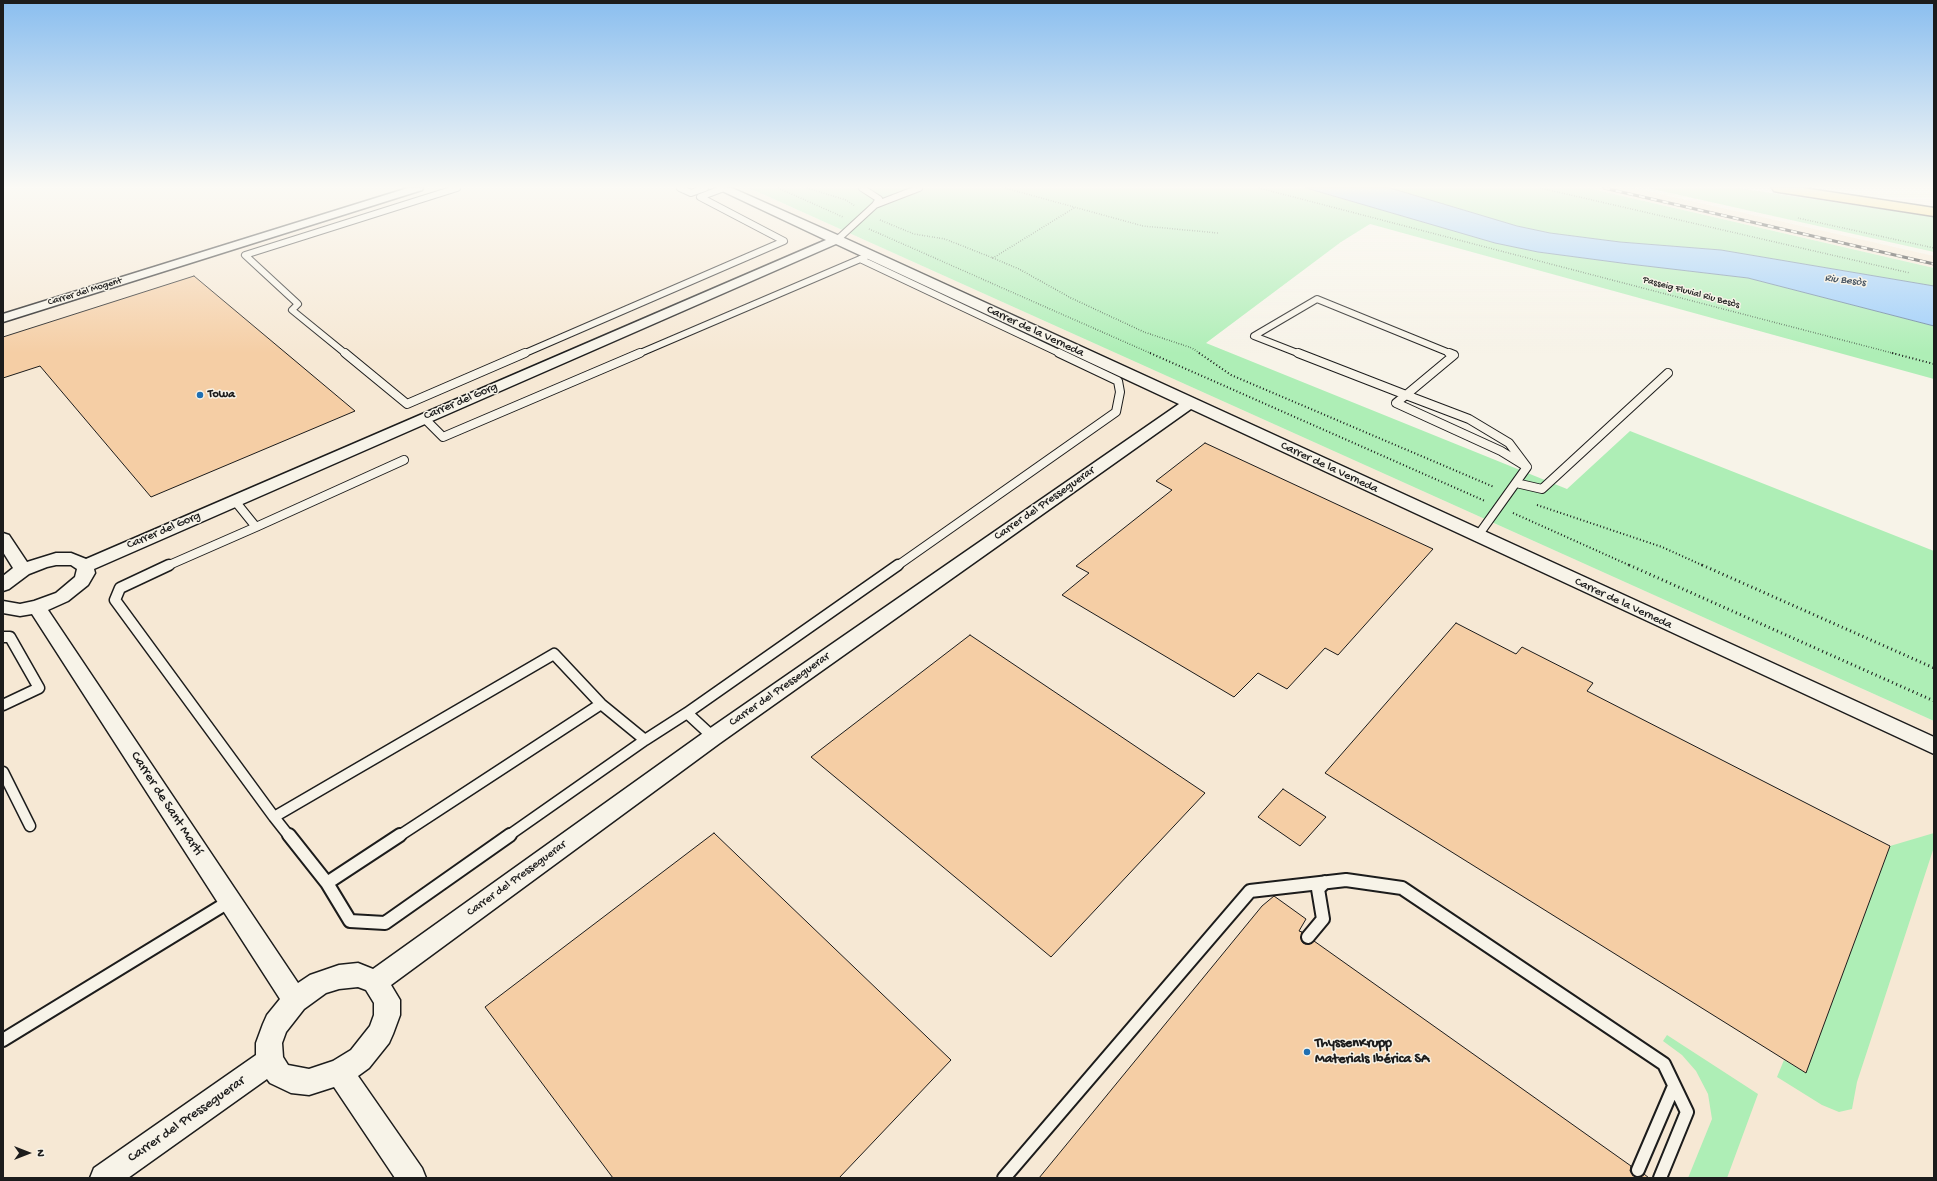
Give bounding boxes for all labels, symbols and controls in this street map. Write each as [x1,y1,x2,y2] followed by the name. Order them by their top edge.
[1824,272,1866,290] water label: Riu Besòs
[1641,274,1741,312] street label: Passeig Fluvial Riu Besòs
[47,275,123,309] street label: Carrer del Mogent
[984,303,1086,361] street label: Carrer de la Verneda
[422,380,500,424] street label: Carrer del Gorg
[208,388,235,402] place label: Towa
[195,390,205,400] marker: Towa
[1278,439,1380,497] street label: Carrer de la Verneda
[992,464,1098,544] street label: Carrer del Presseguerar
[125,509,203,553] street label: Carrer del Gorg
[1572,575,1674,633] street label: Carrer de la Verneda
[727,650,833,730] street label: Carrer del Presseguerar
[126,749,206,859] street label: Carrer de Sant Martí
[464,838,570,920] street label: Carrer del Presseguerar
[1315,1036,1429,1068] place label: ThyssenKrupp Materials Ibérica SA
[1302,1047,1312,1057] marker: ThyssenKrupp Materials Ibérica SA
[125,1073,249,1167] street label: Carrer del Presseguerar
[8,1133,48,1173] north arrow
[34,1149,46,1157] text: N

